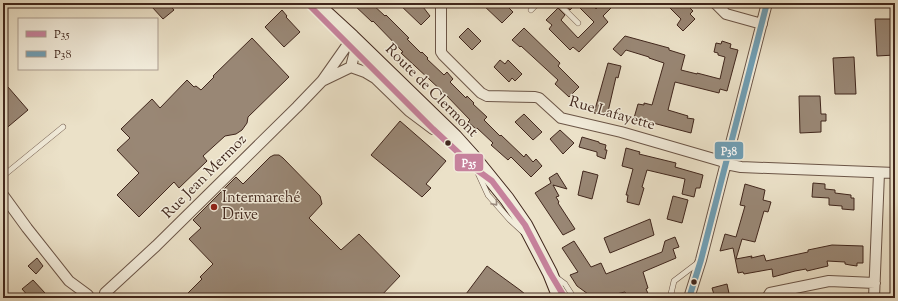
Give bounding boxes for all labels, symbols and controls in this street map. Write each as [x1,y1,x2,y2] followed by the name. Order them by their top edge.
[18,18,158,70] legend
[54,26,70,44] text: P35
[380,40,482,142] street label: Route de Clermont
[54,46,71,64] text: P38
[567,92,657,136] street label: Rue Lafayette
[158,130,252,224] street label: Rue Jean Mermoz
[443,138,453,148] unlabelled marker
[714,141,744,160] line badge: P38
[720,144,737,160] text: P38
[454,153,484,172] line badge: P35
[461,156,476,172] text: P35
[222,188,300,226] place label: Intermarché Drive
[491,199,498,206] one-way arrow
[209,202,219,212] marker: Intermarché Drive
[689,277,699,287] unlabelled marker

